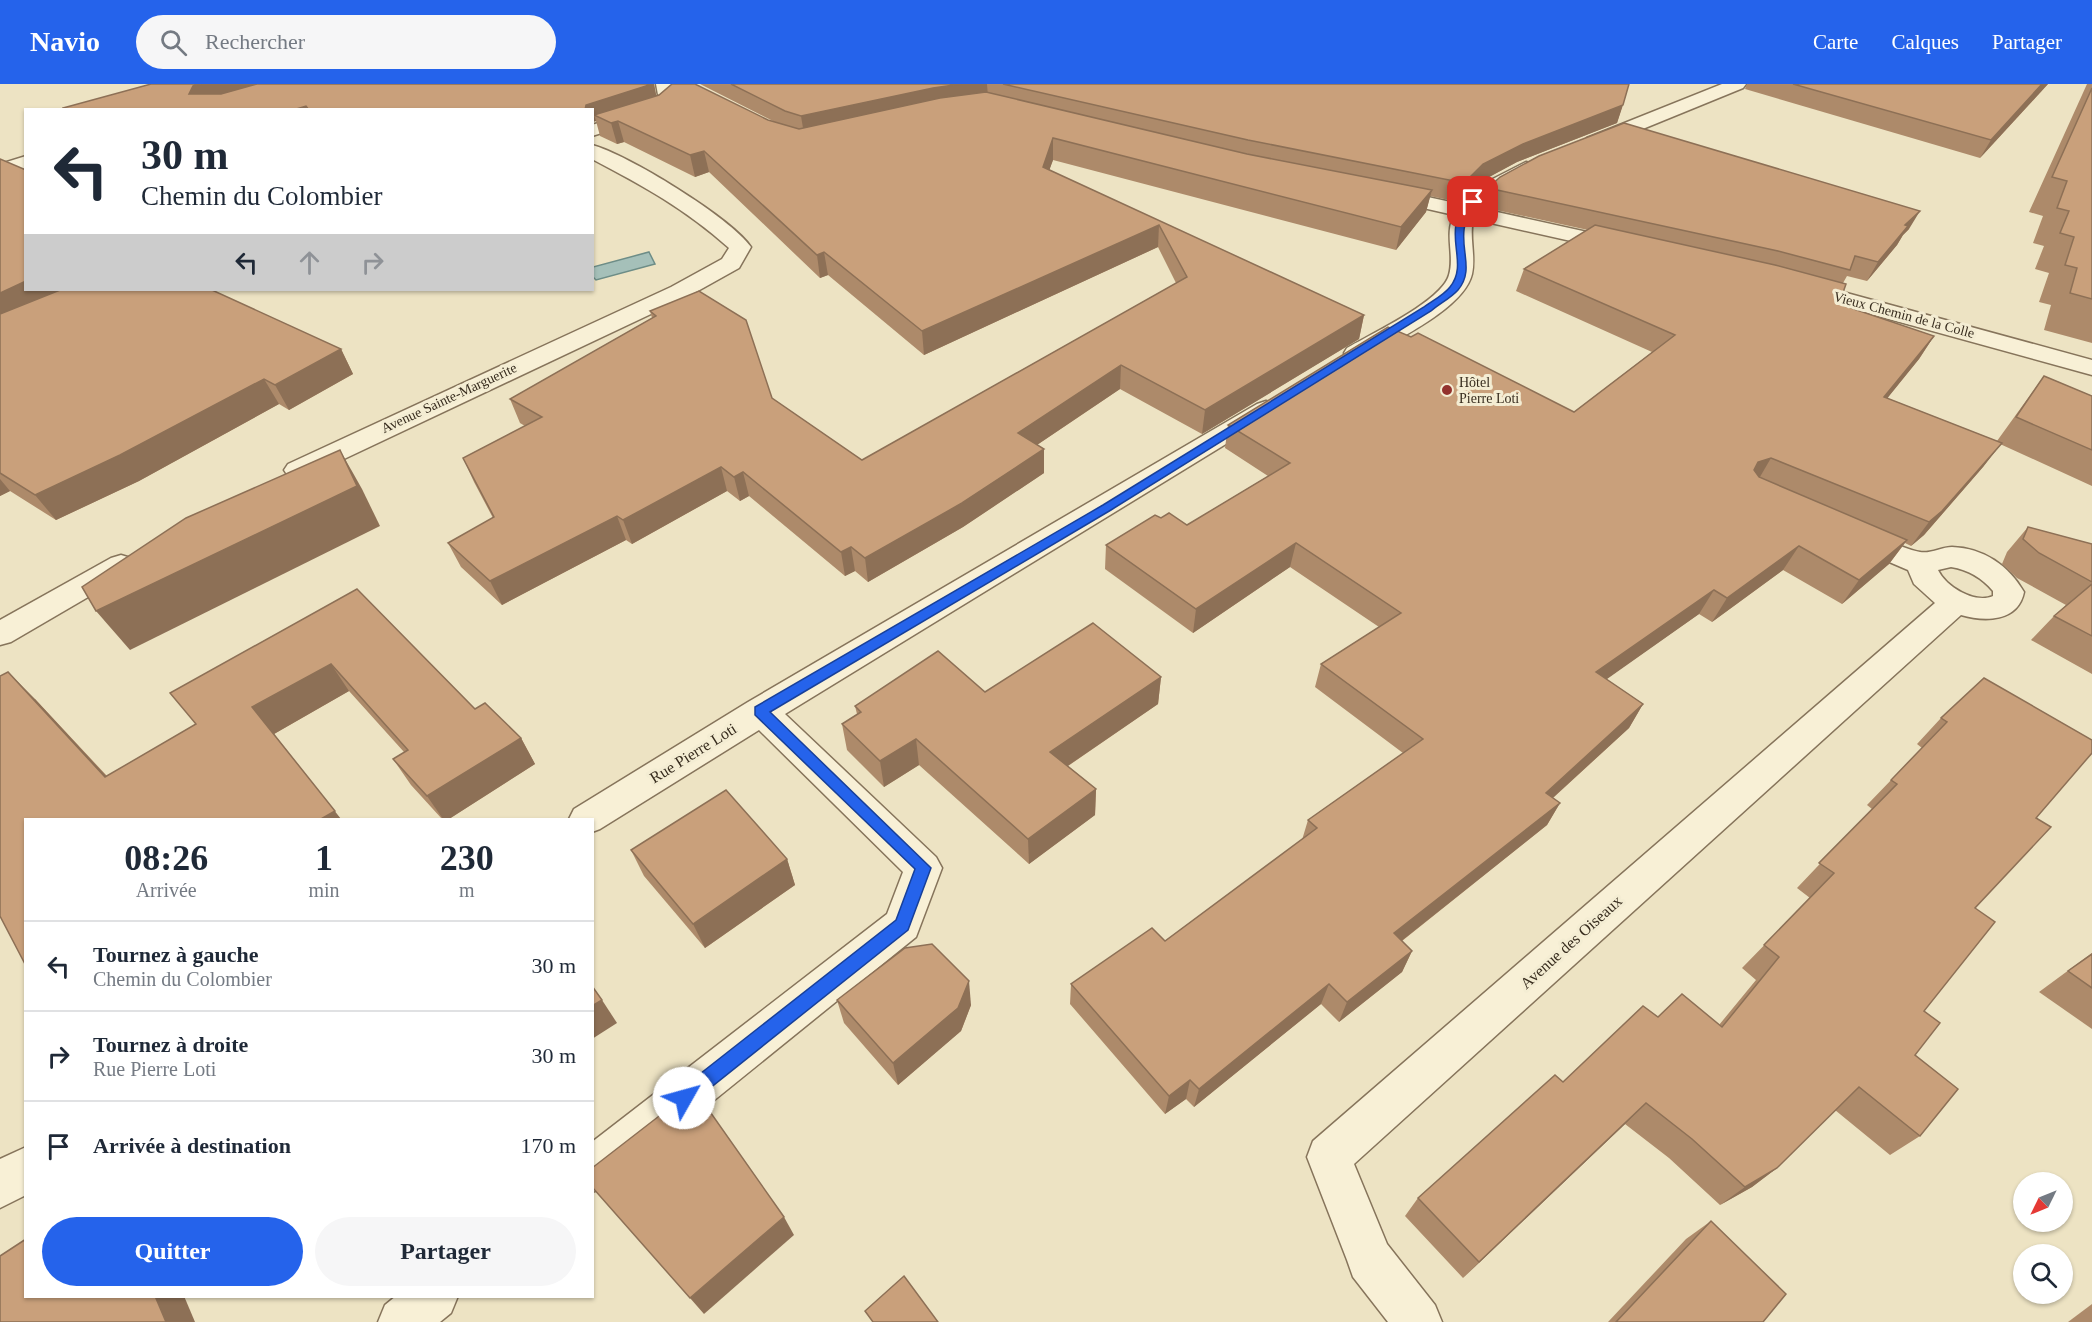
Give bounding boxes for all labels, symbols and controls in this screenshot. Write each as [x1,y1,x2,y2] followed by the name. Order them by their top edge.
[136,15,556,69] search box
[30,26,100,57] text: Navio
[157,26,190,59] icon: search
[205,29,305,54] text: Rechercher
[1813,30,1858,54] text: Carte
[1891,30,1959,54] text: Calques
[1992,30,2062,54] text: Partager
[42,132,120,210] icon: left
[141,132,229,178] text: 30 m
[1447,176,1498,227] pin
[141,181,382,211] text: Chemin du Colombier
[1456,185,1489,218] icon: arrive
[230,246,263,279] icon: left
[293,246,326,279] icon: ahead
[356,246,389,279] icon: right
[1832,289,1976,341] street label: Vieux Chemin de la Colle
[379,360,519,436] street label: Avenue Sainte-Marguerite
[1459,375,1519,406] place label: Hôtel Pierre Loti
[1440,383,1454,397] marker: Hôtel Pierre Loti
[647,719,740,786] street label: Rue Pierre Loti
[124,838,208,878] text: 08:26
[315,838,333,878] text: 1
[440,838,494,878] text: 230
[136,879,197,901] text: Arrivée
[308,879,340,901] text: min
[459,879,475,901] text: m
[1517,892,1625,992] street label: Avenue des Oiseaux
[93,942,258,967] text: Tournez à gauche
[42,950,75,983] icon: left
[531,953,576,978] text: 30 m
[93,968,272,990] text: Chemin du Colombier
[93,1032,248,1057] text: Tournez à droite
[42,1040,75,1073] icon: right
[531,1043,576,1068] text: 30 m
[93,1058,216,1080] text: Rue Pierre Loti
[652,1066,716,1130] position arrow
[42,1130,75,1163] icon: arrive
[93,1133,291,1158] text: Arrivée à destination
[520,1133,576,1158] text: 170 m
[2013,1172,2073,1232] north arrow
[2013,1172,2073,1304] map controls
[42,1217,303,1286] button: Quitter
[315,1217,576,1286] button: Partager
[2013,1244,2073,1304] button: search

